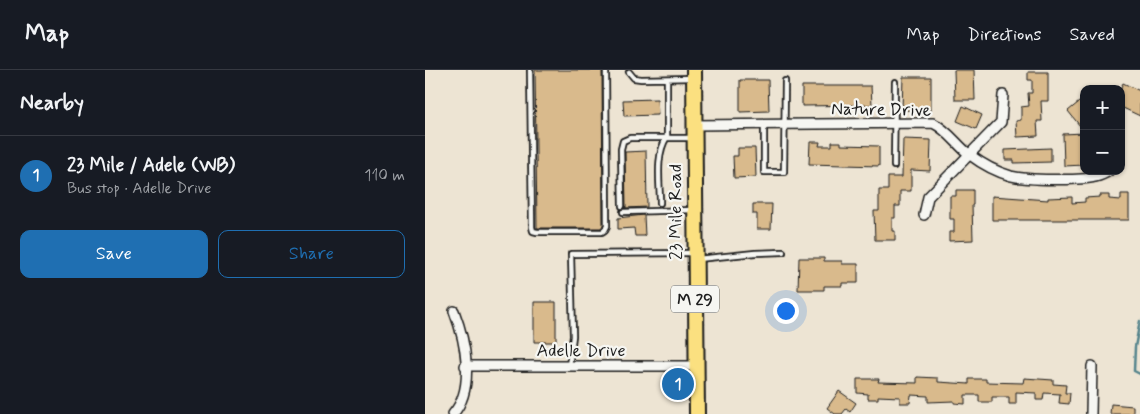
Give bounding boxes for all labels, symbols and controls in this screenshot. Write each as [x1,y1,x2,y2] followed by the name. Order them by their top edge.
[25,19,69,50] text: Map
[907,23,940,47] text: Map
[968,23,1042,47] text: Directions
[1070,23,1115,47] text: Saved
[1080,85,1125,175] map controls
[1080,85,1125,130] button: +
[20,89,84,117] text: Nearby
[831,97,931,123] street label: Nature Drive
[1080,130,1125,175] button: −
[67,153,235,178] text: 23 Mile / Adele (WB)
[664,164,688,260] street label: 23 Mile Road
[32,165,40,186] text: 1
[364,165,405,186] text: 110 m
[67,178,211,199] text: Bus stop · Adelle Drive
[20,230,208,278] button: Save
[218,230,405,278] button: Share
[671,285,719,312] road number: M 29
[773,298,799,324] your location
[536,339,626,363] street label: Adelle Drive
[662,365,694,403] pin: 1

